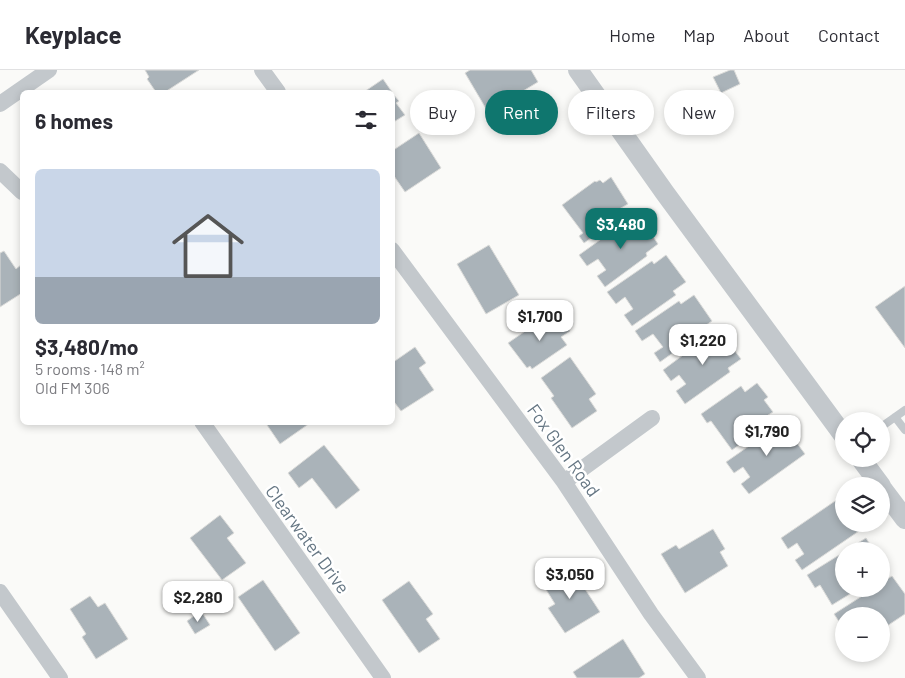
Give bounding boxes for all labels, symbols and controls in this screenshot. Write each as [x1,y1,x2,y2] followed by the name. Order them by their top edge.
[25,20,122,49] text: Keyplace
[609,24,655,46] text: Home
[683,24,715,46] text: Map
[743,24,790,46] text: About
[818,24,880,46] text: Contact
[410,90,475,135] chip: Buy
[485,90,558,135] chip: Rent
[568,90,654,135] chip: Filters
[664,90,734,135] chip: New
[352,106,380,134] icon: filters
[35,108,113,133] text: 6 homes
[163,201,253,291] icon: home
[580,208,662,250] pin: $3,480
[596,214,646,233] text: $3,480
[499,300,581,342] pin: $1,700
[517,306,563,325] text: $1,700
[662,324,744,366] pin: $1,220
[680,330,726,349] text: $1,220
[35,334,138,359] text: $3,480/mo
[35,359,145,378] text: 5 rooms · 148 m²
[35,378,110,397] text: Old FM 306
[523,399,605,501] street label: Fox Glen Road
[835,412,890,662] map controls
[835,412,890,467] button: locate
[726,414,808,457] pin: $1,790
[745,421,789,440] text: $1,790
[835,477,890,532] button: layers
[261,480,355,598] street label: Clearwater Drive
[835,542,890,597] button: +
[529,558,611,600] pin: $3,050
[546,564,594,583] text: $3,050
[157,580,239,623] pin: $2,280
[173,587,223,606] text: $2,280
[835,607,890,662] button: −

